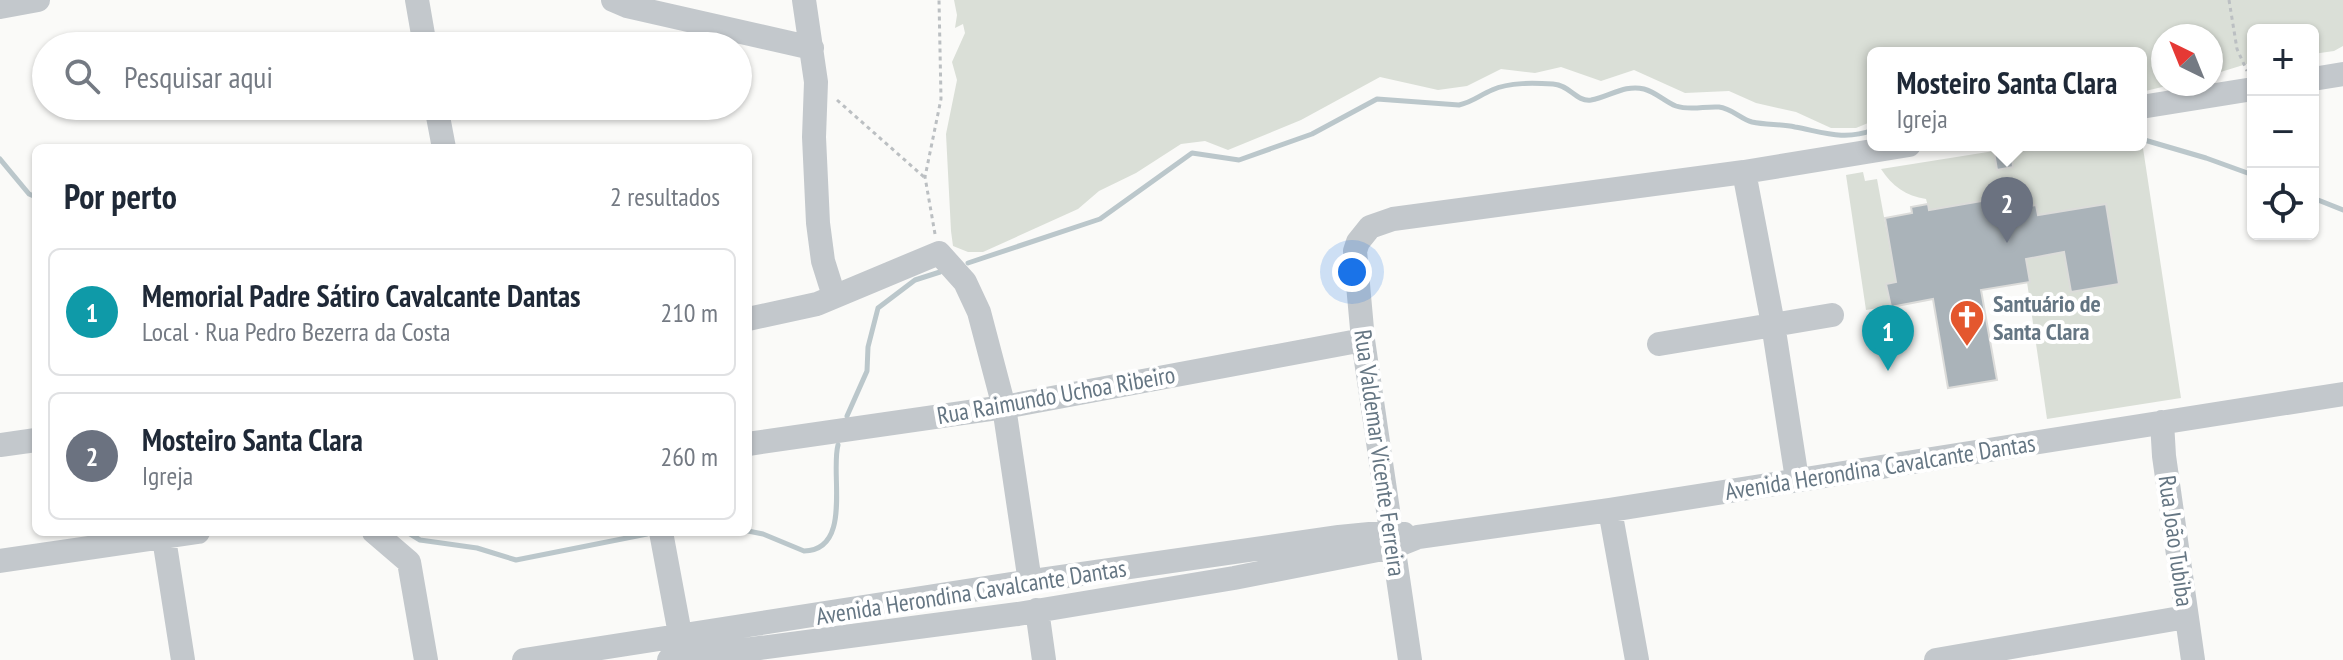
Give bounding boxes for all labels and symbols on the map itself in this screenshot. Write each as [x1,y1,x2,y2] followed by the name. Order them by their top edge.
[2151,24,2223,96] north arrow
[1981,177,2033,243] pin: 2
[1332,252,1372,292] your location
[1993,288,2101,347] place label: Santuário de Santa Clara
[1948,298,1986,348] church icon: Santuário de Santa Clara
[1862,305,1914,371] pin: 1
[1347,328,1413,578] street label: Rua Valdemar Vicente Ferreira
[935,359,1177,431] street label: Rua Raimundo Uchoa Ribeiro
[1723,427,2037,507] street label: Avenida Herondina Cavalcante Dantas
[2151,474,2201,608] street label: Rua João Tubiba
[814,552,1128,632] street label: Avenida Herondina Cavalcante Dantas

